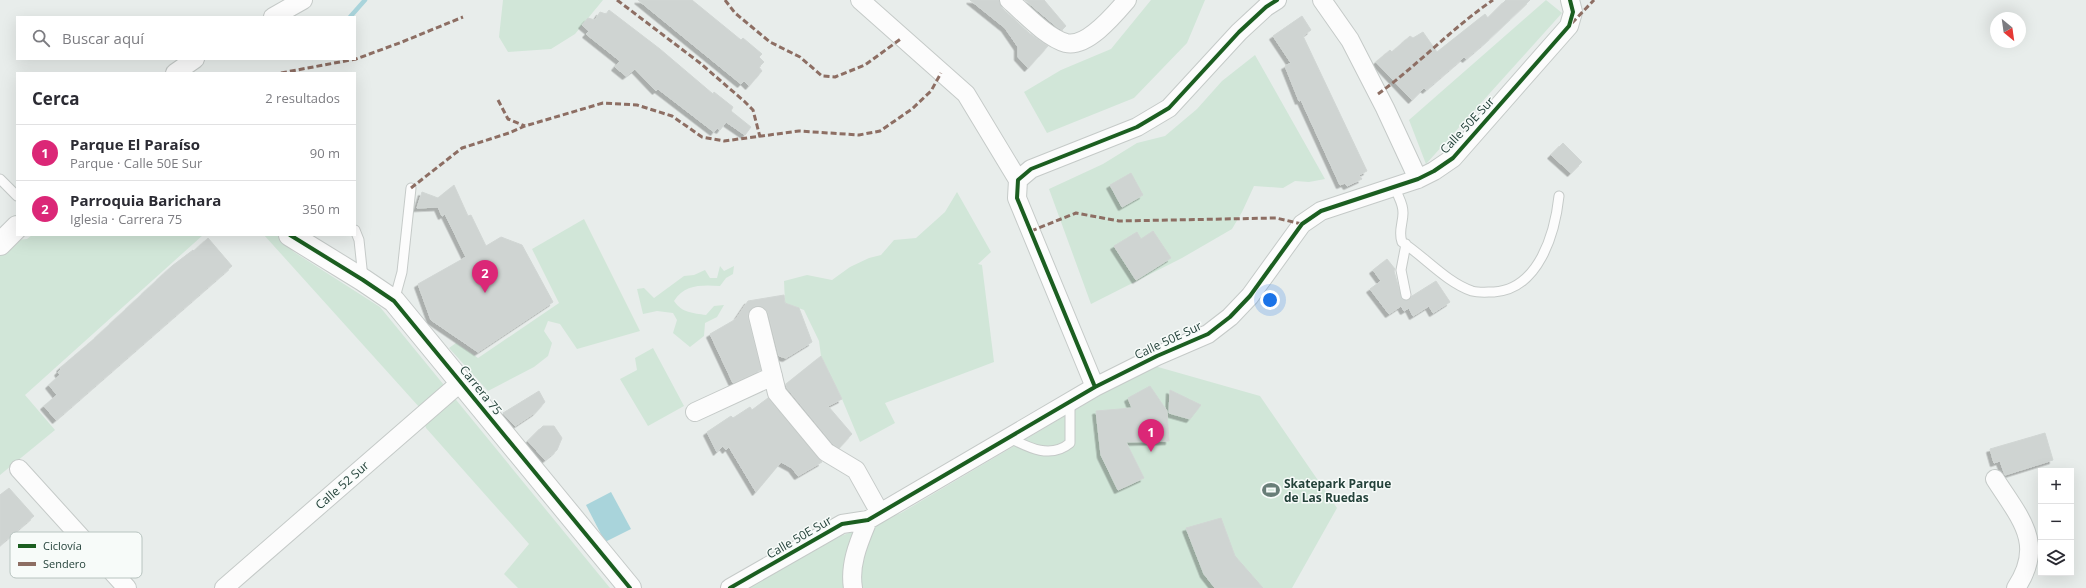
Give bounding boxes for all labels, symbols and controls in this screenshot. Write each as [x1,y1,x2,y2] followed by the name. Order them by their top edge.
[1990,12,2026,48] north arrow
[16,16,356,60] search box
[30,27,52,49] icon: search
[62,28,144,48] text: Buscar aquí
[32,87,80,110] text: Cerca
[265,89,340,107] text: 2 resultados
[1436,93,1498,157] street label: Calle 50E Sur
[70,134,200,154] text: Parque El Paraíso
[41,144,49,162] text: 1
[310,144,340,162] text: 90 m
[70,154,202,172] text: Parque · Calle 50E Sur
[70,190,221,210] text: Parroquia Barichara
[41,200,49,218] text: 2
[302,200,340,218] text: 350 m
[70,210,182,228] text: Iglesia · Carrera 75
[472,260,498,293] pin: 2
[1260,290,1280,310] your location
[1132,317,1205,363] street label: Calle 50E Sur
[456,362,506,418] street label: Carrera 75
[1138,419,1164,452] pin: 1
[312,457,372,513] street label: Calle 52 Sur
[2038,468,2074,576] map controls
[2038,468,2074,504] button: +
[1284,475,1391,506] place label: Skatepark Parque de Las Ruedas
[1261,480,1281,500] sports icon: Skatepark Parque de Las Ruedas
[2038,504,2074,540] button: −
[763,511,835,562] street label: Calle 50E Sur
[10,532,142,578] legend
[43,538,82,553] text: Ciclovía
[2038,540,2074,576] button: layers
[43,556,86,571] text: Sendero

